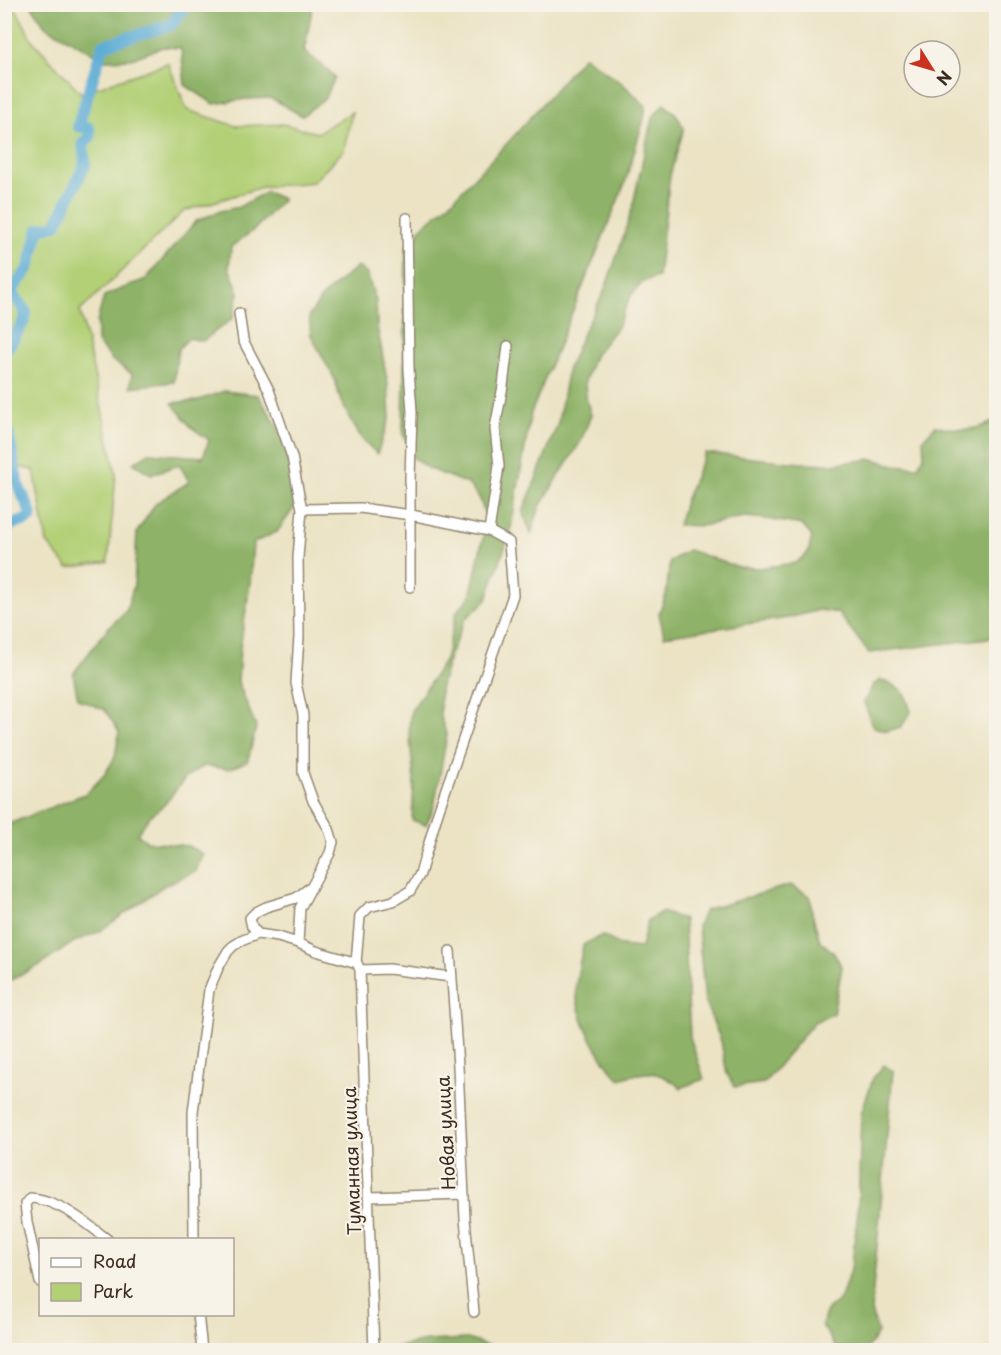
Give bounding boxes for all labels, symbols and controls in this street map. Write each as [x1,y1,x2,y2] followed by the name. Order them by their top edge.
[902,39,962,99] north arrow
[931,66,958,91] text: N
[428,1074,461,1191] street label: Новая улица
[335,1086,367,1236] street label: Туманная улица
[39,1238,234,1316] legend
[93,1247,137,1274] text: Road
[93,1277,133,1304] text: Park

